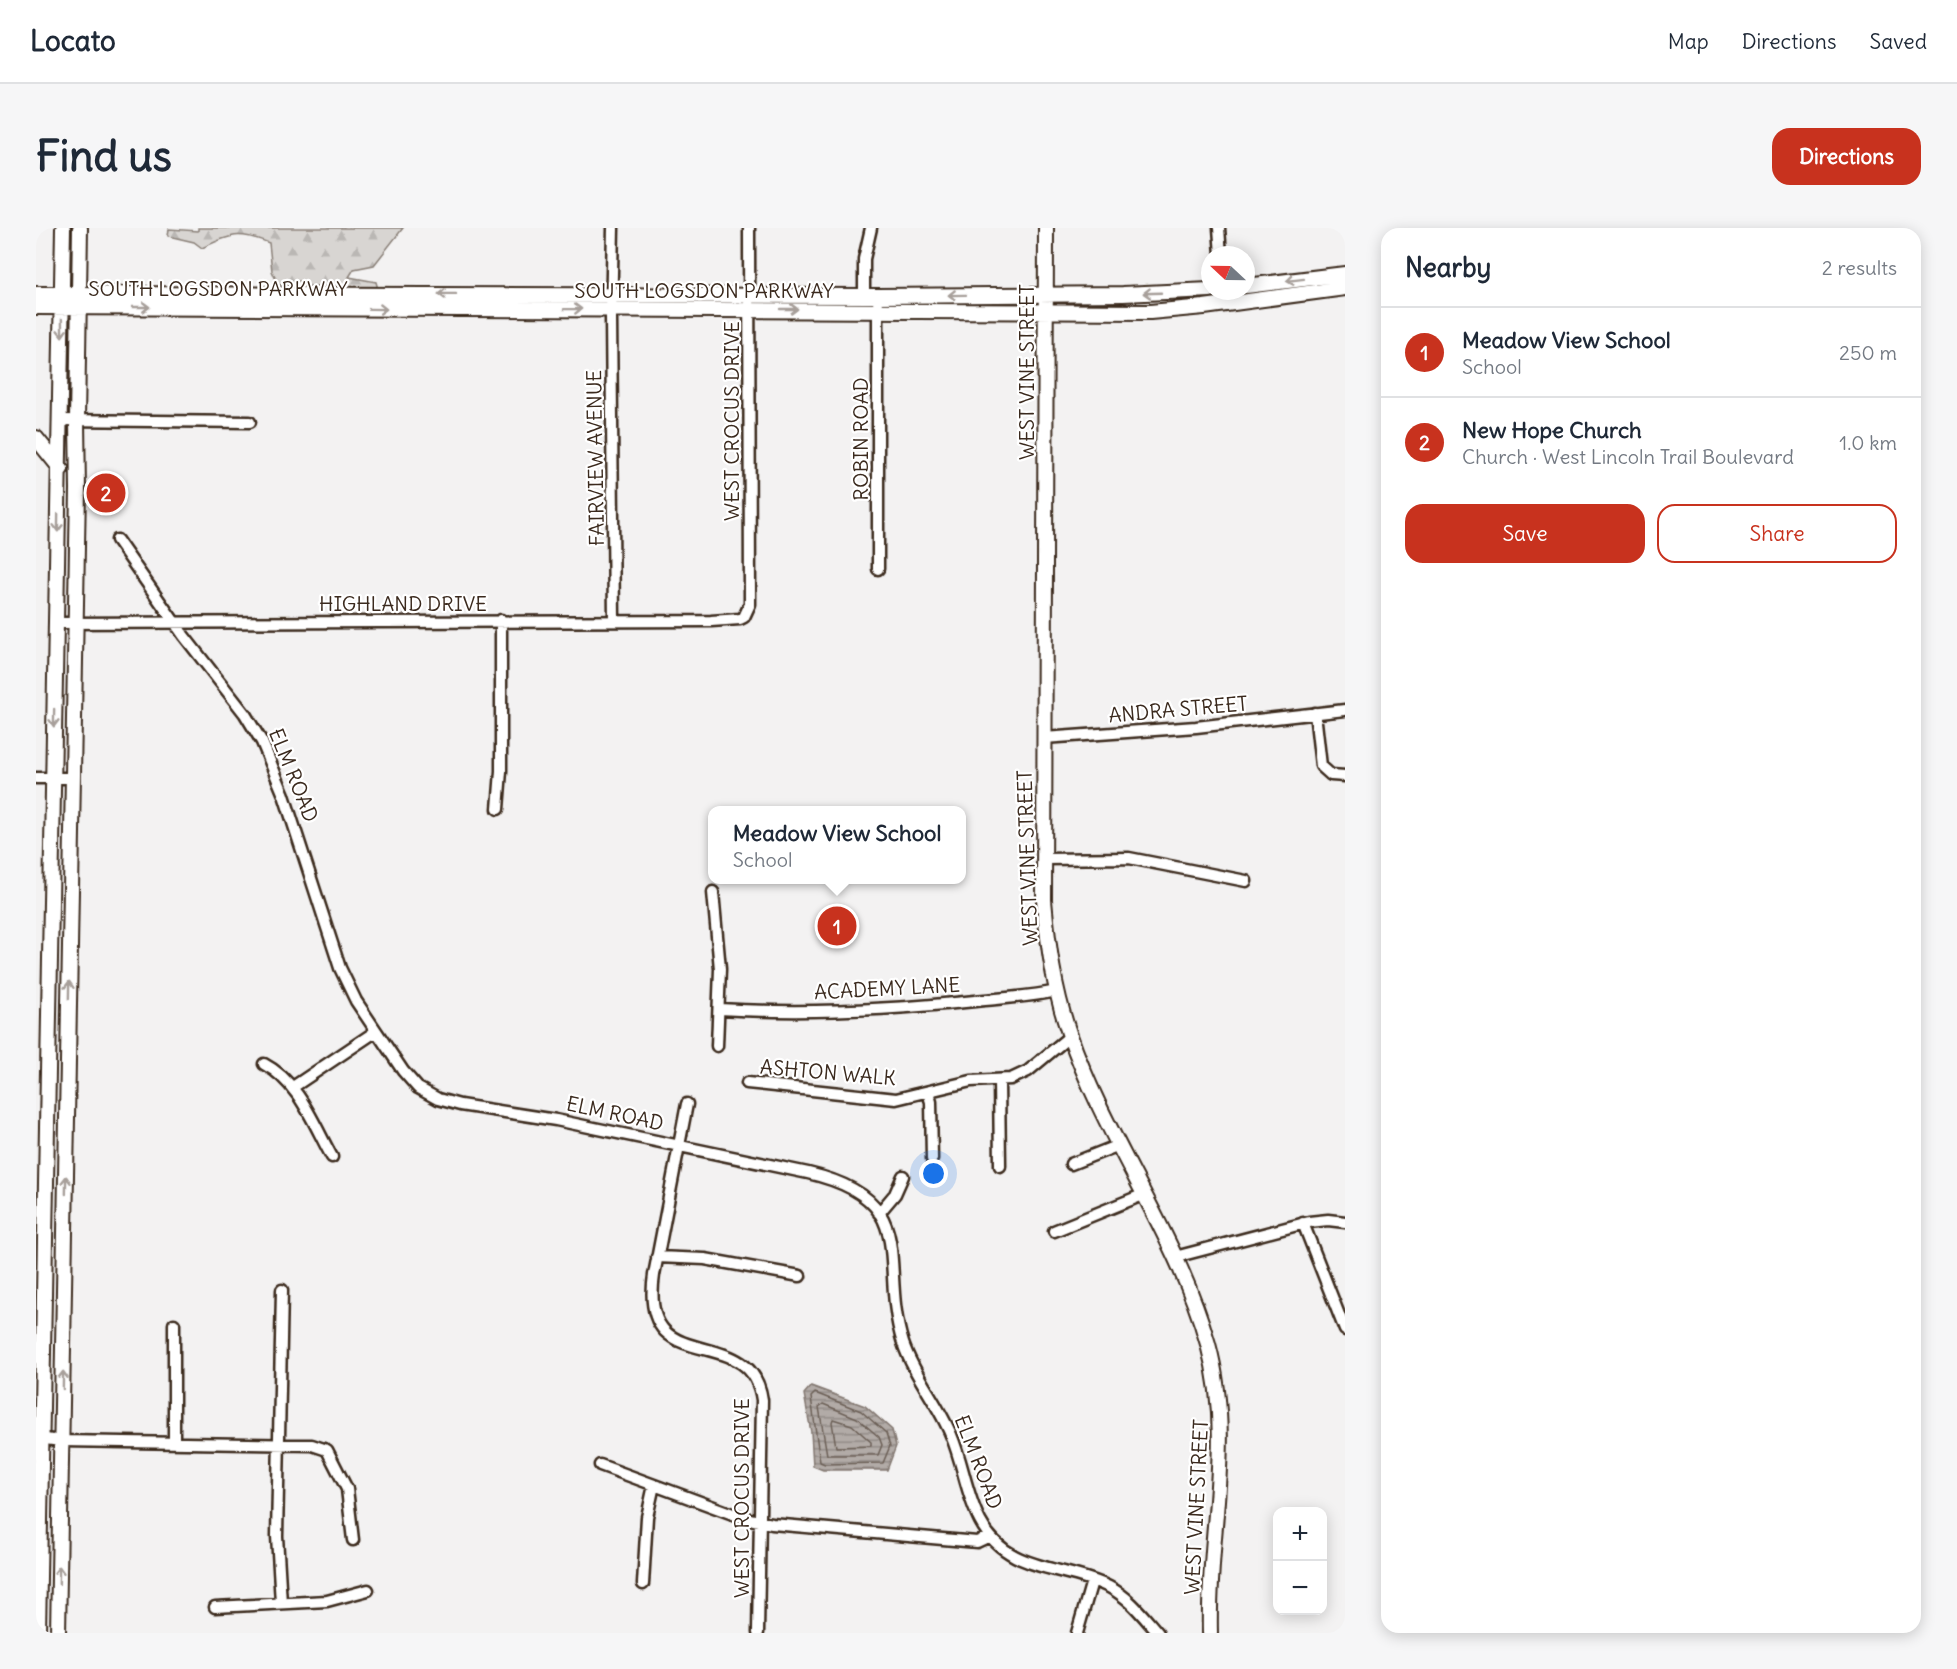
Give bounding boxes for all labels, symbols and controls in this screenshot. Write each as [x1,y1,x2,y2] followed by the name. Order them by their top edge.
[30,23,116,59] text: Locato
[1668,28,1709,55] text: Map
[1742,28,1836,55] text: Directions
[1869,28,1927,55] text: Saved
[1772,128,1921,185] button: Directions
[36,130,172,182] text: Find us
[1201,246,1255,300] north arrow
[1405,251,1491,284] text: Nearby
[1822,255,1897,280] text: 2 results
[1286,275,1306,286] one-way arrow
[88,276,348,301] street label: SOUTH LOGSDON PARKWAY
[574,278,834,303] street label: SOUTH LOGSDON PARKWAY
[1014,284,1039,460] street label: WEST VINE STREET
[1142,287,1162,298] one-way arrow
[437,288,457,300] one-way arrow
[947,289,967,301] one-way arrow
[130,301,150,313] one-way arrow
[367,303,387,315] one-way arrow
[778,303,798,315] one-way arrow
[562,304,582,315] one-way arrow
[56,318,67,338] one-way arrow
[719,321,744,521] street label: WEST CROCUS DRIVE
[1462,326,1671,354] text: Meadow View School
[1421,340,1428,365] text: 1
[1839,340,1897,365] text: 250 m
[1462,354,1522,379] text: School
[581,370,609,546] street label: FAIRVIEW AVENUE
[848,377,873,501] street label: ROBIN ROAD
[1462,416,1642,444] text: New Hope Church
[1419,430,1430,455] text: 2
[1839,430,1897,455] text: 1.0 km
[1462,444,1794,469] text: Church · West Lincoln Trail Boulevard
[86,470,126,516] pin: 2
[1405,504,1645,563] button: Save
[1657,504,1897,563] button: Share
[52,513,64,533] one-way arrow
[319,591,487,616] street label: HIGHLAND DRIVE
[1108,690,1248,728] street label: ANDRA STREET
[49,708,60,728] one-way arrow
[264,725,324,825] street label: ELM ROAD
[1011,770,1043,946] street label: WEST VINE STREET
[708,806,966,884] popup
[733,819,941,847] text: Meadow View School
[733,847,792,872] text: School
[818,904,856,948] pin: 1
[813,972,961,1004] street label: ACADEMY LANE
[63,980,75,1000] one-way arrow
[759,1054,897,1090] street label: ASHTON WALK
[564,1091,666,1135] street label: ELM ROAD
[919,1159,948,1188] your location
[61,1175,72,1195] one-way arrow
[57,1370,69,1390] one-way arrow
[729,1398,754,1598] street label: WEST CROCUS DRIVE
[950,1411,1008,1513] street label: ELM ROAD
[1179,1419,1213,1595] street label: WEST VINE STREET
[1273,1507,1327,1615] map controls
[1273,1507,1327,1561] button: +
[1273,1561,1327,1615] button: −
[53,1565,65,1585] one-way arrow

